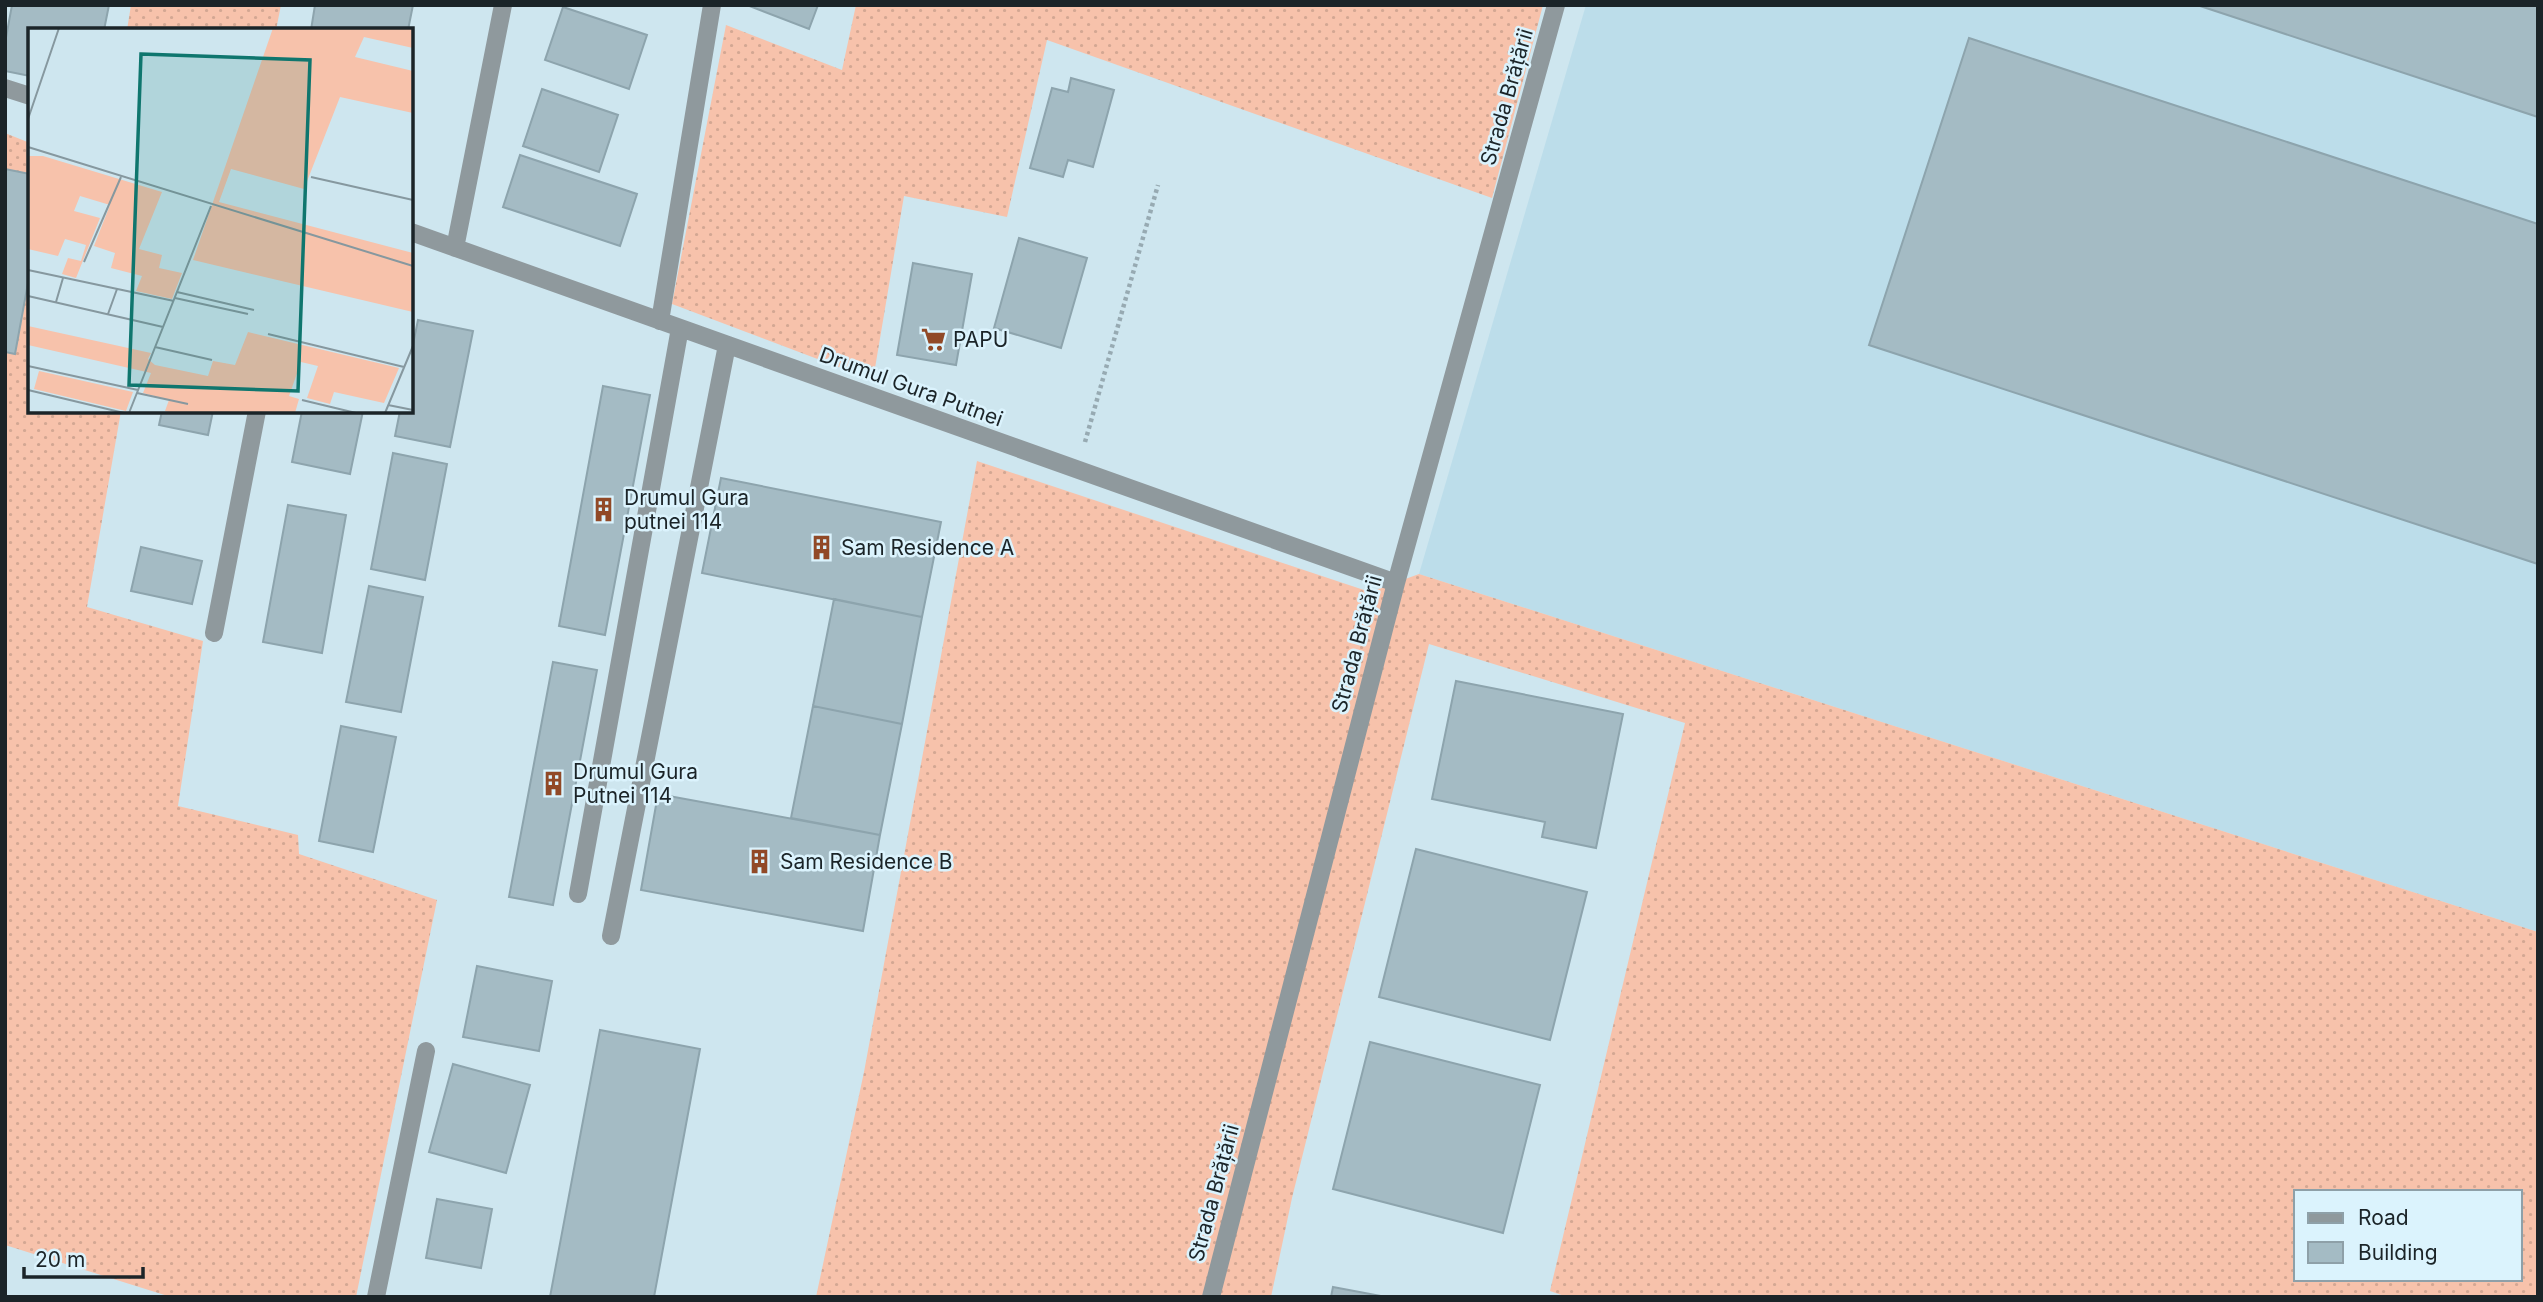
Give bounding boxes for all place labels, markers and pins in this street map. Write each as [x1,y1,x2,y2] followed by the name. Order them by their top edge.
[919,326,947,354] supermarket icon: PAPU
[953,327,1008,352] place label: PAPU
[624,485,749,534] place label: Drumul Gura putnei 114
[590,496,618,524] building icon: Drumul Gura putnei 114
[807,534,835,562] building icon: Sam Residence A
[841,535,1014,560] place label: Sam Residence A
[573,759,698,808] place label: Drumul Gura Putnei 114
[539,770,567,798] building icon: Drumul Gura Putnei 114
[746,848,774,876] building icon: Sam Residence B
[780,849,953,874] place label: Sam Residence B

